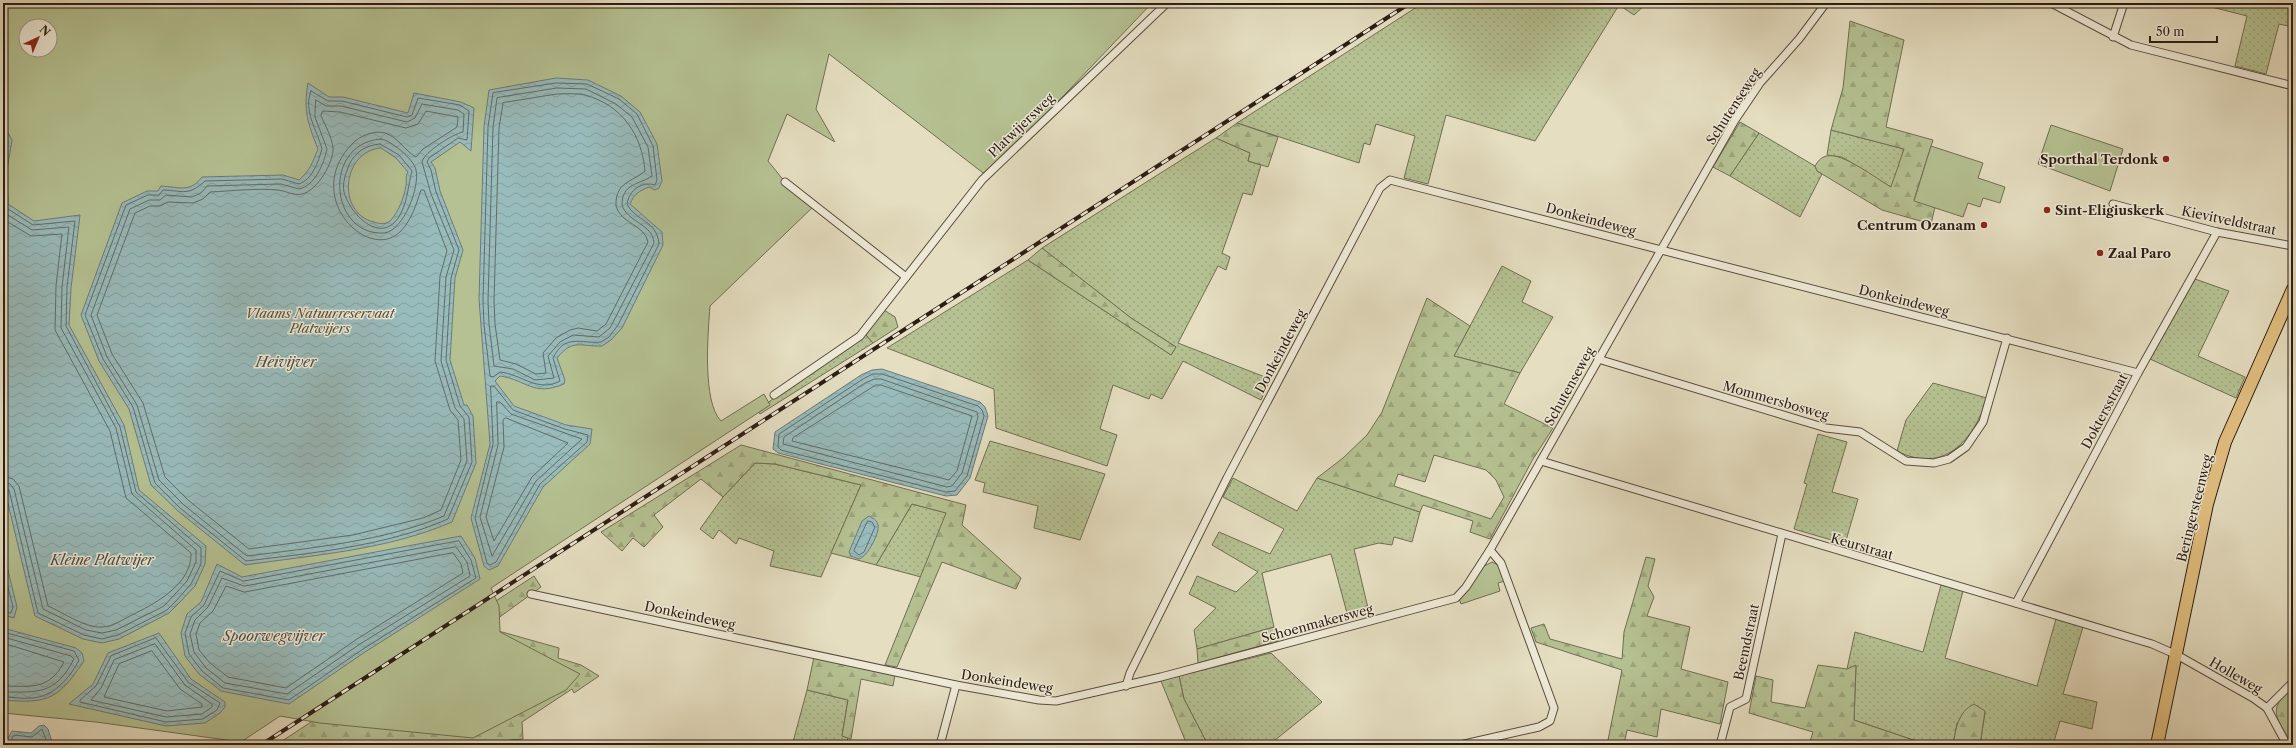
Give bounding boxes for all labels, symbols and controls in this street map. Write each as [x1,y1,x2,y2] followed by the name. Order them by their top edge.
[18,18,58,58] north arrow
[2150,18,2217,44] scale bar
[37,22,54,39] text: N
[2156,24,2185,39] text: 50 m
[1702,65,1764,147] street label: Schutenseweg
[985,90,1057,160] street label: Platwijersweg
[2040,151,2158,167] place label: Sporthal Terdonk
[2161,154,2171,164] marker: Sporthal Terdonk
[1544,199,1638,239] street label: Donkeindeweg
[2055,202,2164,218] place label: Sint-Eligiuskerk
[2180,202,2278,238] street label: Kievitveldstraat
[2042,205,2052,215] marker: Sint-Eligiuskerk
[1857,217,1976,233] place label: Centrum Ozanam
[1979,220,1989,230] marker: Centrum Ozanam
[2108,245,2171,261] place label: Zaal Paro
[2095,248,2105,258] marker: Zaal Paro
[1857,281,1951,319] street label: Donkeindeweg
[246,305,396,336] park label: Vlaams Natuurreservaat Platwijers
[1251,306,1309,396] street label: Donkeindeweg
[1541,343,1597,428] street label: Schutenseweg
[255,353,318,371] water label: Heivijver
[2077,370,2131,451] street label: Doktersstraat
[1721,377,1831,423] street label: Mommersbosweg
[2173,452,2215,564] street label: Beringersteenweg
[1829,529,1896,563] street label: Keurstraat
[49,551,155,569] water label: Kleine Platwijer
[643,598,737,632] street label: Donkeindeweg
[1259,600,1375,646] street label: Schoenmakersweg
[1730,602,1762,682] street label: Beemdstraat
[222,627,327,645] water label: Spoorwegvijver
[2207,654,2265,697] street label: Holleweg
[960,666,1054,696] street label: Donkeindeweg

